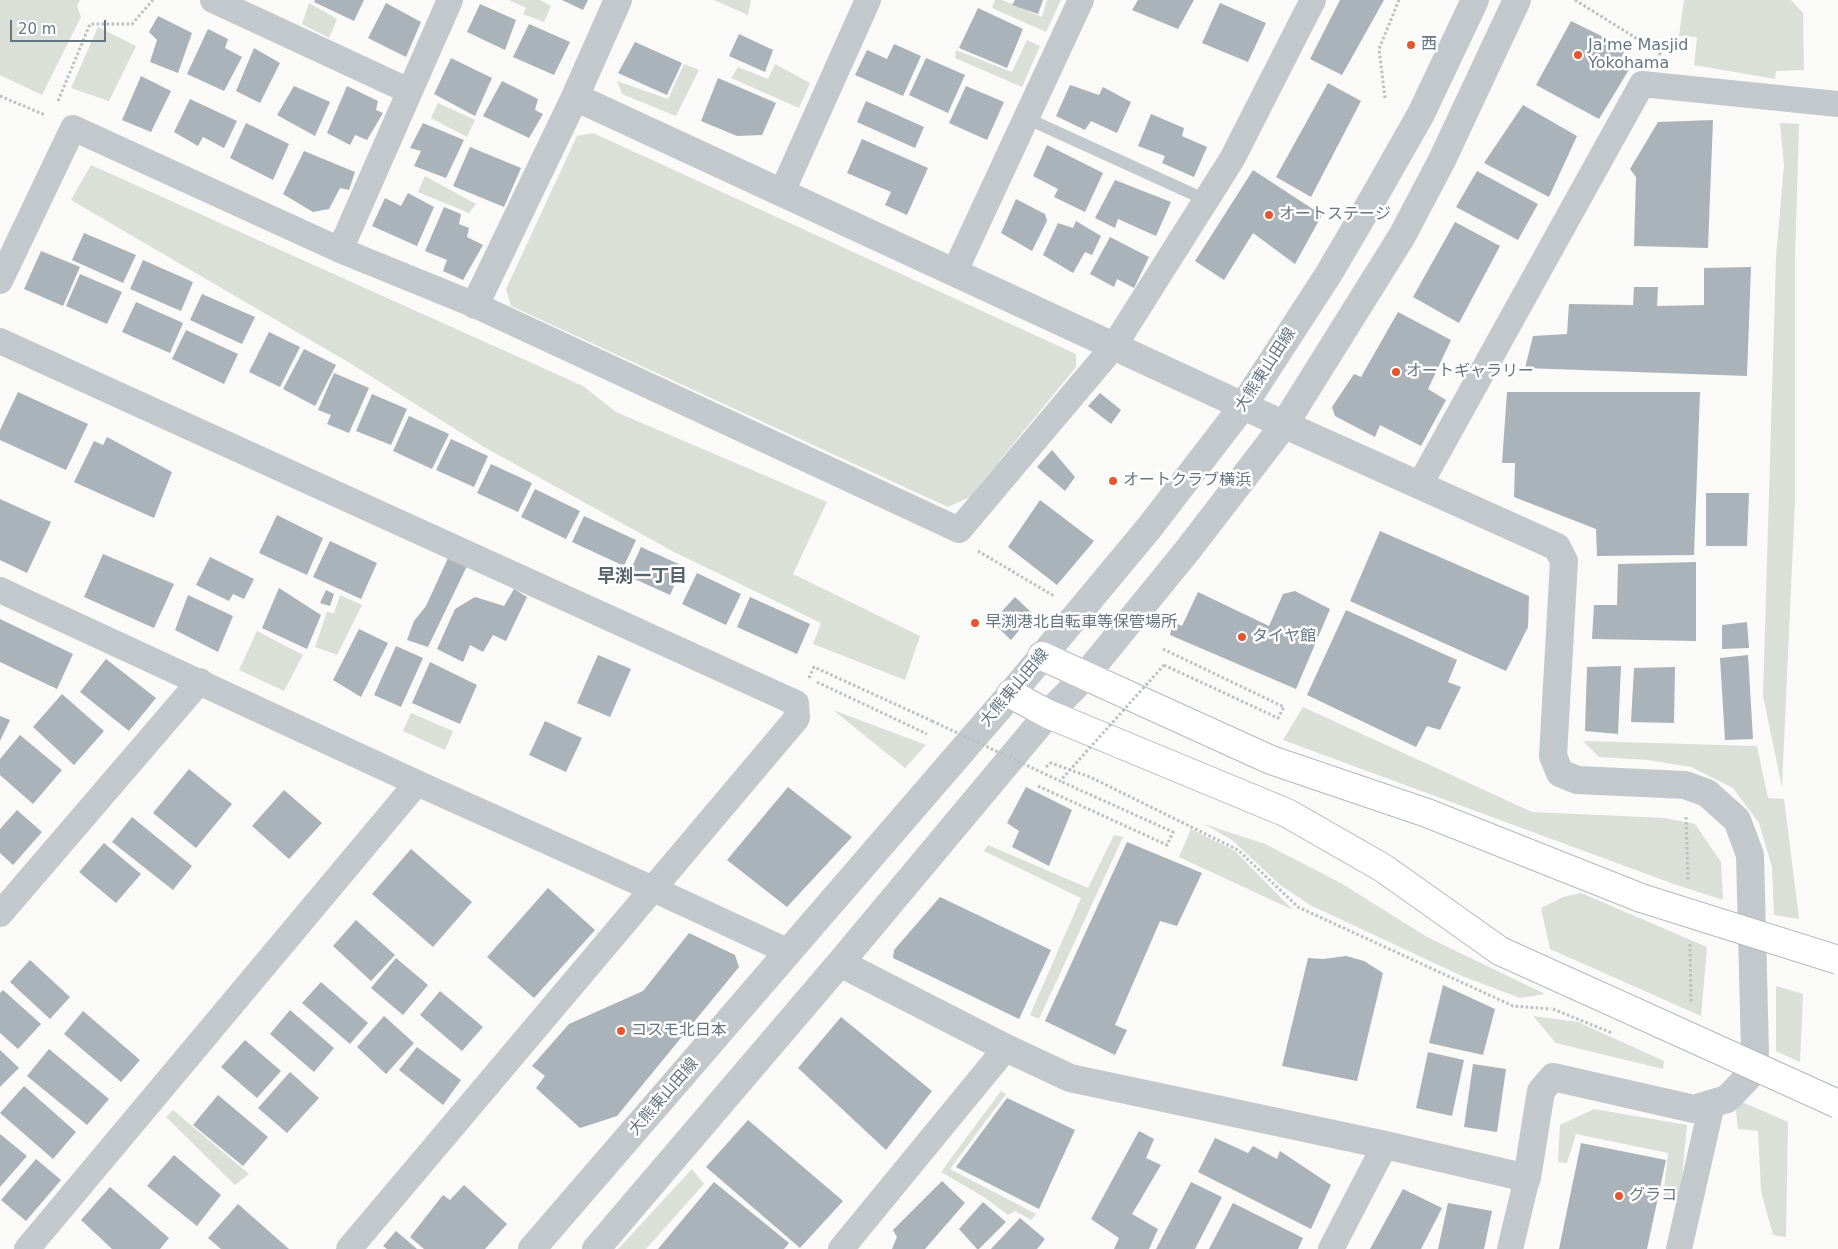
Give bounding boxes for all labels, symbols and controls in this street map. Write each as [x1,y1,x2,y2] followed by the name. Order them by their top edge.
[12,10,109,42] scale bar
[18,20,56,38] text: 20 m
[1421,35,1437,55] place label: 西
[1588,36,1688,74] place label: Ja'me Masjid Yokohama
[1405,39,1417,51] marker: 西
[1572,49,1584,61] marker: Ja'me Masjid Yokohama
[1279,205,1391,225] place label: オートステージ
[1263,209,1275,221] marker: オートステージ
[1232,325,1300,415] street label: 大熊東山田線
[1406,362,1534,382] place label: オートギャラリー
[1390,366,1402,378] marker: オートギャラリー
[1123,471,1251,491] place label: オートクラブ横浜
[1107,475,1119,487] marker: オートクラブ横浜
[597,566,687,588] district label: 早渕一丁目
[985,613,1177,633] place label: 早渕港北自転車等保管場所
[969,617,981,629] marker: 早渕港北自転車等保管場所
[1252,627,1316,647] place label: タイヤ館
[1236,631,1248,643] marker: タイヤ館
[977,645,1053,731] street label: 大熊東山田線
[631,1021,727,1041] place label: コスモ北日本
[615,1025,627,1037] marker: コスモ北日本
[625,1054,703,1140] street label: 大熊東山田線
[1629,1186,1677,1206] place label: グラコ
[1613,1190,1625,1202] marker: グラコ

